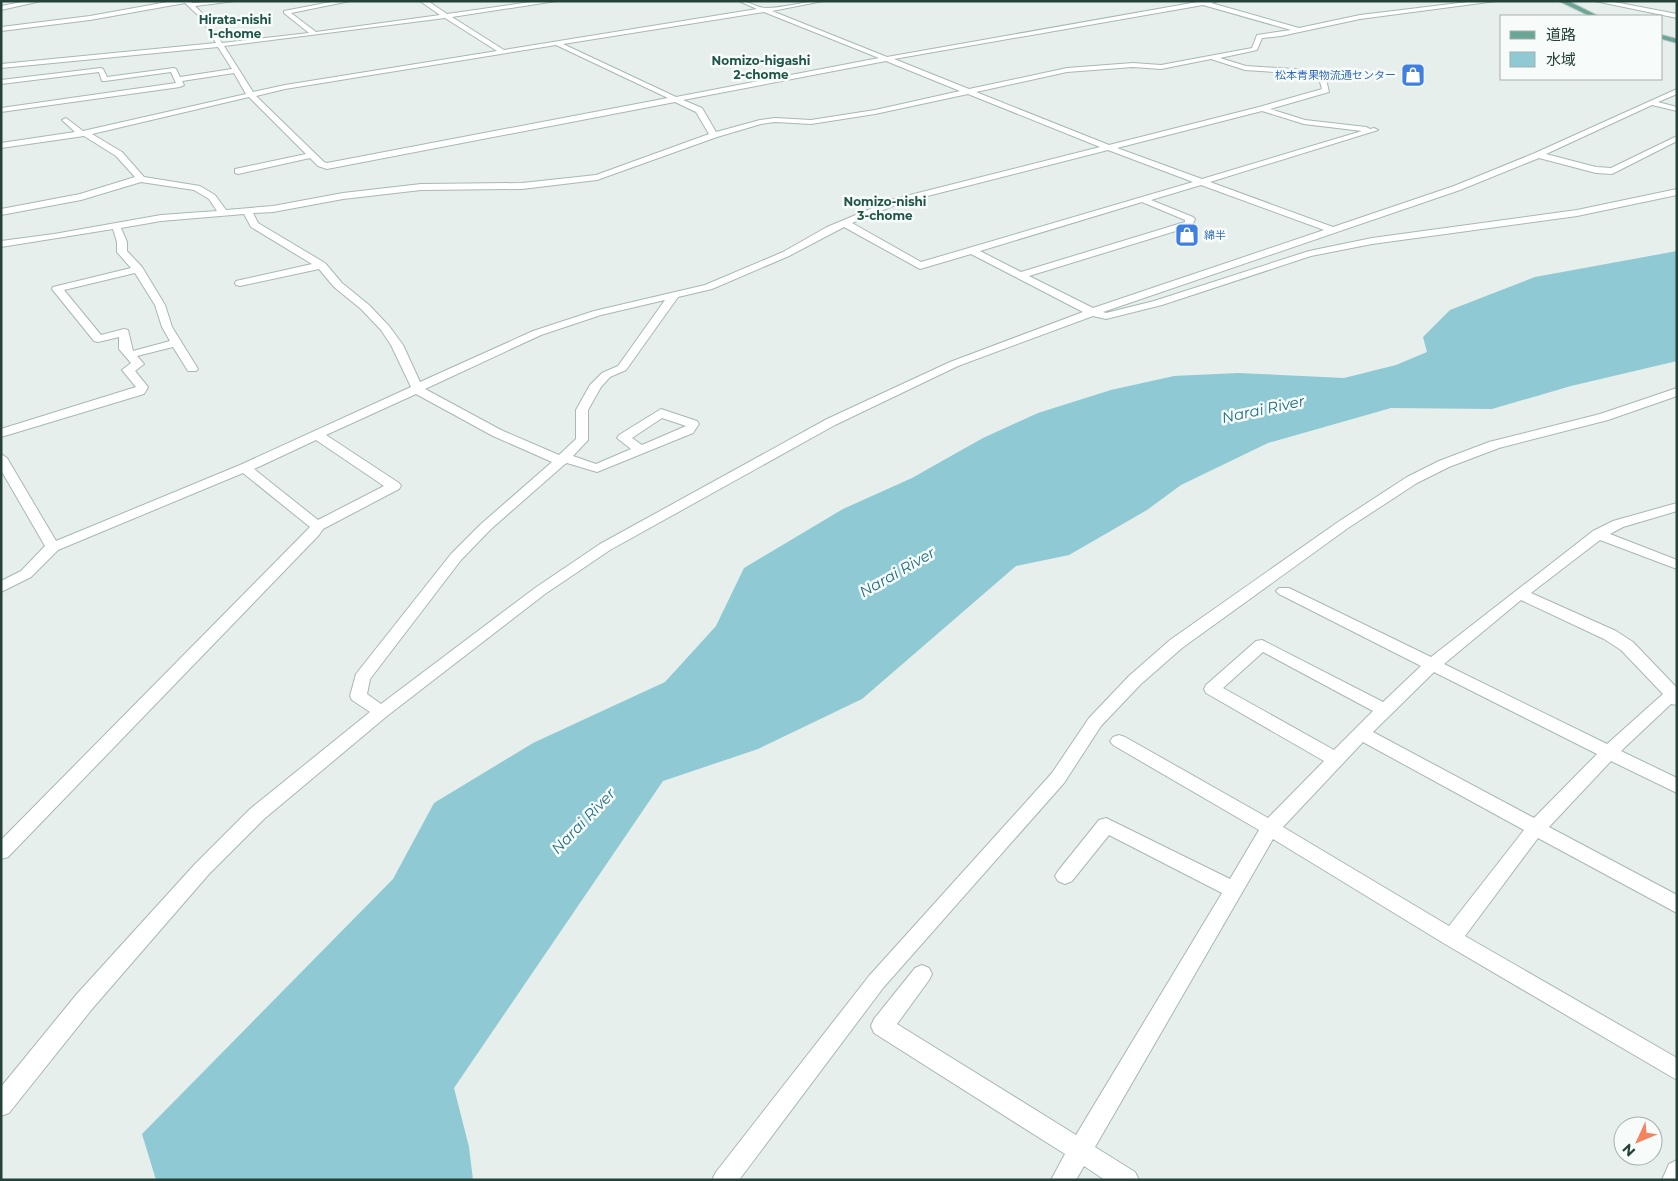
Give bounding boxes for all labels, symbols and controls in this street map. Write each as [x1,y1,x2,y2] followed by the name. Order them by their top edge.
[199,12,271,41] district label: Hirata-nishi 1-chome
[1500,15,1663,80] legend
[1546,25,1576,44] text: 道路
[1546,50,1576,69] text: 水域
[712,53,810,82] district label: Nomizo-higashi 2-chome
[1400,62,1426,88] shop icon: 松本青果物流通センター
[1275,68,1396,82] place label: 松本青果物流通センター
[844,194,926,223] district label: Nomizo-nishi 3-chome
[1174,222,1200,248] shop icon: 綿半
[1204,228,1226,242] place label: 綿半
[1220,391,1307,427] water label: Narai River
[856,542,939,601] water label: Narai River
[547,783,620,858] water label: Narai River
[1613,1116,1663,1166] north arrow
[1618,1140,1639,1160] text: N

